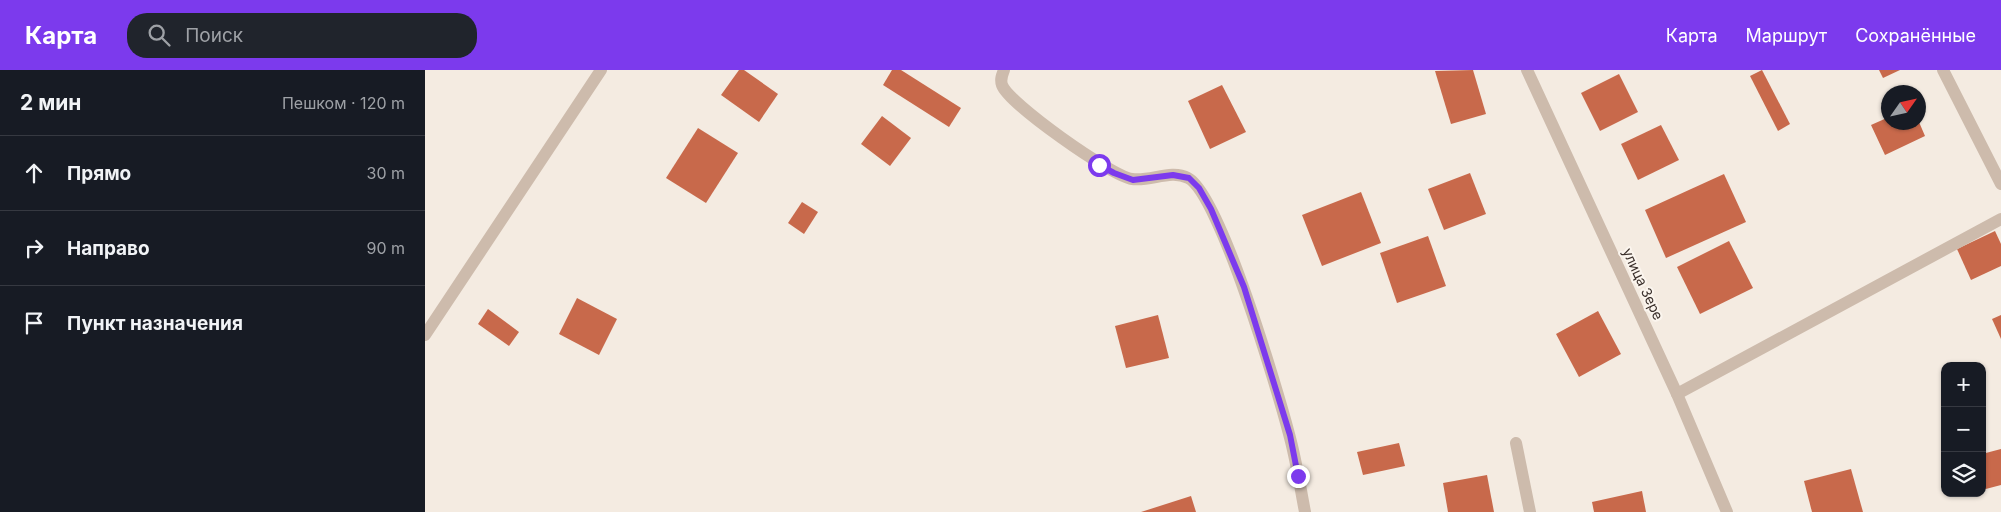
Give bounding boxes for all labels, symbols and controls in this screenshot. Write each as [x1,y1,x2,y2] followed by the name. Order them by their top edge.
[127,13,477,58] search box
[25,21,97,50] text: Карта
[145,21,173,49] icon: search
[185,24,243,47] text: Поиск
[1666,25,1718,46] text: Карта
[1746,25,1827,46] text: Маршрут
[1855,25,1976,46] text: Сохранённые
[1881,85,1926,130] north arrow
[20,90,81,115] text: 2 мин
[282,93,405,113] text: Пешком · 120 m
[1088,154,1111,177] route start
[20,159,48,187] icon: ahead
[67,162,131,185] text: Прямо
[367,163,405,183] text: 30 m
[20,234,48,262] icon: right
[67,237,150,260] text: Направо
[366,238,405,258] text: 90 m
[1619,245,1667,322] street label: улица Зере
[20,309,48,337] icon: arrive
[67,312,243,335] text: Пункт назначения
[1941,362,1986,497] map controls
[1941,362,1986,407] button: +
[1941,407,1986,452] button: −
[1941,452,1986,497] button: layers
[1287,465,1310,488] route end

